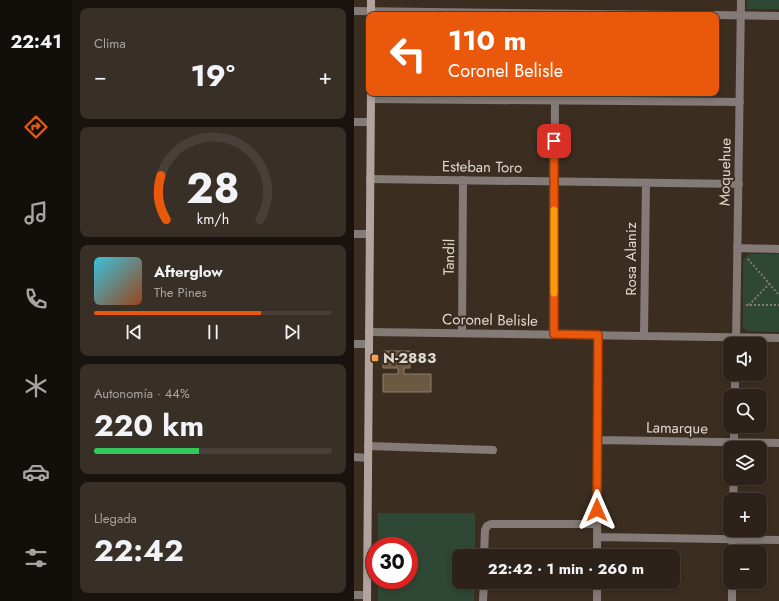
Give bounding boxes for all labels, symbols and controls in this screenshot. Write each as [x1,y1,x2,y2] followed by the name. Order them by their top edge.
[448,20,526,61] text: 110 m
[382,28,434,80] icon: left
[10,29,62,55] text: 22:41
[94,34,126,53] text: Clima
[191,54,235,97] text: 19°
[448,58,563,84] text: Coronel Belisle
[94,60,107,92] text: −
[318,60,332,92] text: +
[22,113,50,141] icon: directions
[537,124,571,158] pin
[543,130,565,152] icon: arrive
[713,138,737,206] street label: Moquehue
[442,155,522,179] street label: Esteban Toro
[186,158,240,219] text: 28
[22,199,50,227] icon: music
[197,208,229,228] text: km/h
[620,222,642,296] street label: Rosa Alaniz
[438,239,460,275] street label: Tandil
[154,261,223,283] text: Afterglow
[154,283,207,302] text: The Pines
[22,285,50,313] icon: phone
[442,308,538,332] street label: Coronel Belisle
[123,321,145,343] icon: previous
[202,321,224,343] icon: pause
[281,321,303,343] icon: next
[723,337,767,589] map controls
[723,337,767,381] button: sound
[383,347,436,369] place label: N-2883
[370,353,380,363] marker: N-2883
[22,372,50,400] icon: climate
[94,384,190,403] text: Autonomía · 44%
[723,389,767,433] button: search
[94,404,204,447] text: 220 km
[646,416,708,440] street label: Lamarque
[723,441,767,485] button: layers
[22,458,50,486] icon: car
[576,489,618,531] position arrow
[723,493,767,537] button: +
[94,509,137,528] text: Llegada
[94,529,184,572] text: 22:42
[366,537,418,589] speed limit sign: 30
[22,544,50,572] icon: filters
[723,545,767,589] button: −
[488,558,644,580] text: 22:42 · 1 min · 260 m

